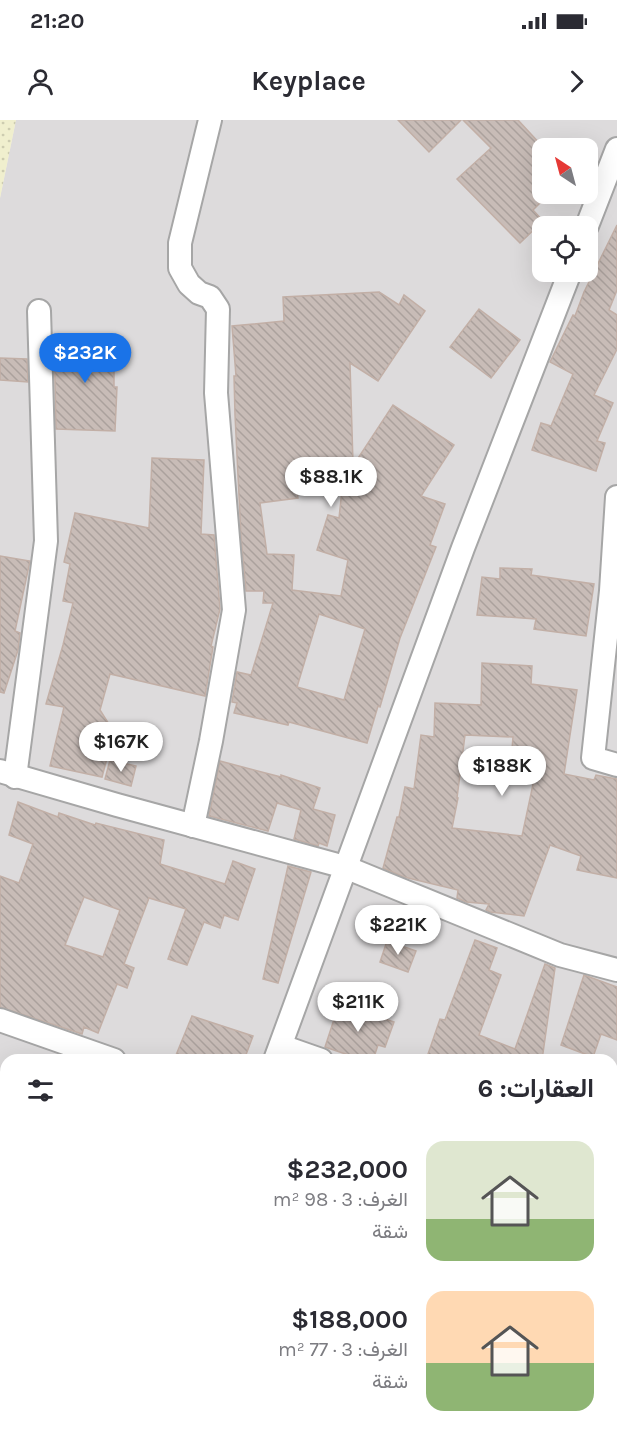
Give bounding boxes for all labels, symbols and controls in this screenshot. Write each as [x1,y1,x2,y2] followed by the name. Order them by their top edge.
[30,8,84,34] text: 21:20
[24,65,57,98] icon: person
[251,65,366,97] text: Keyplace
[560,65,593,98] icon: forward
[532,138,598,204] north arrow
[532,138,598,282] map controls
[532,216,598,282] button: locate
[43,333,127,384] pin: $232K
[53,341,117,364] text: $232K
[282,457,380,508] pin: $88.1K
[299,465,363,488] text: $88.1K
[79,722,163,773] pin: $167K
[93,730,149,753] text: $167K
[460,746,544,797] pin: $188K
[472,754,532,777] text: $188K
[356,905,440,956] pin: $221K
[369,913,427,936] text: $221K
[316,982,400,1033] pin: $211K
[331,990,385,1013] text: $211K
[477,1073,594,1104] text: العقارات: 6
[24,1074,57,1107] icon: filters
[287,1154,408,1185] text: $232,000
[474,1165,546,1237] icon: home
[273,1188,408,1211] text: الغرف: 3 · 98 m²
[372,1220,408,1243] text: شقة
[291,1304,408,1335] text: $188,000
[474,1315,546,1387] icon: home
[278,1338,408,1361] text: الغرف: 3 · 77 m²
[372,1370,408,1393] text: شقة

